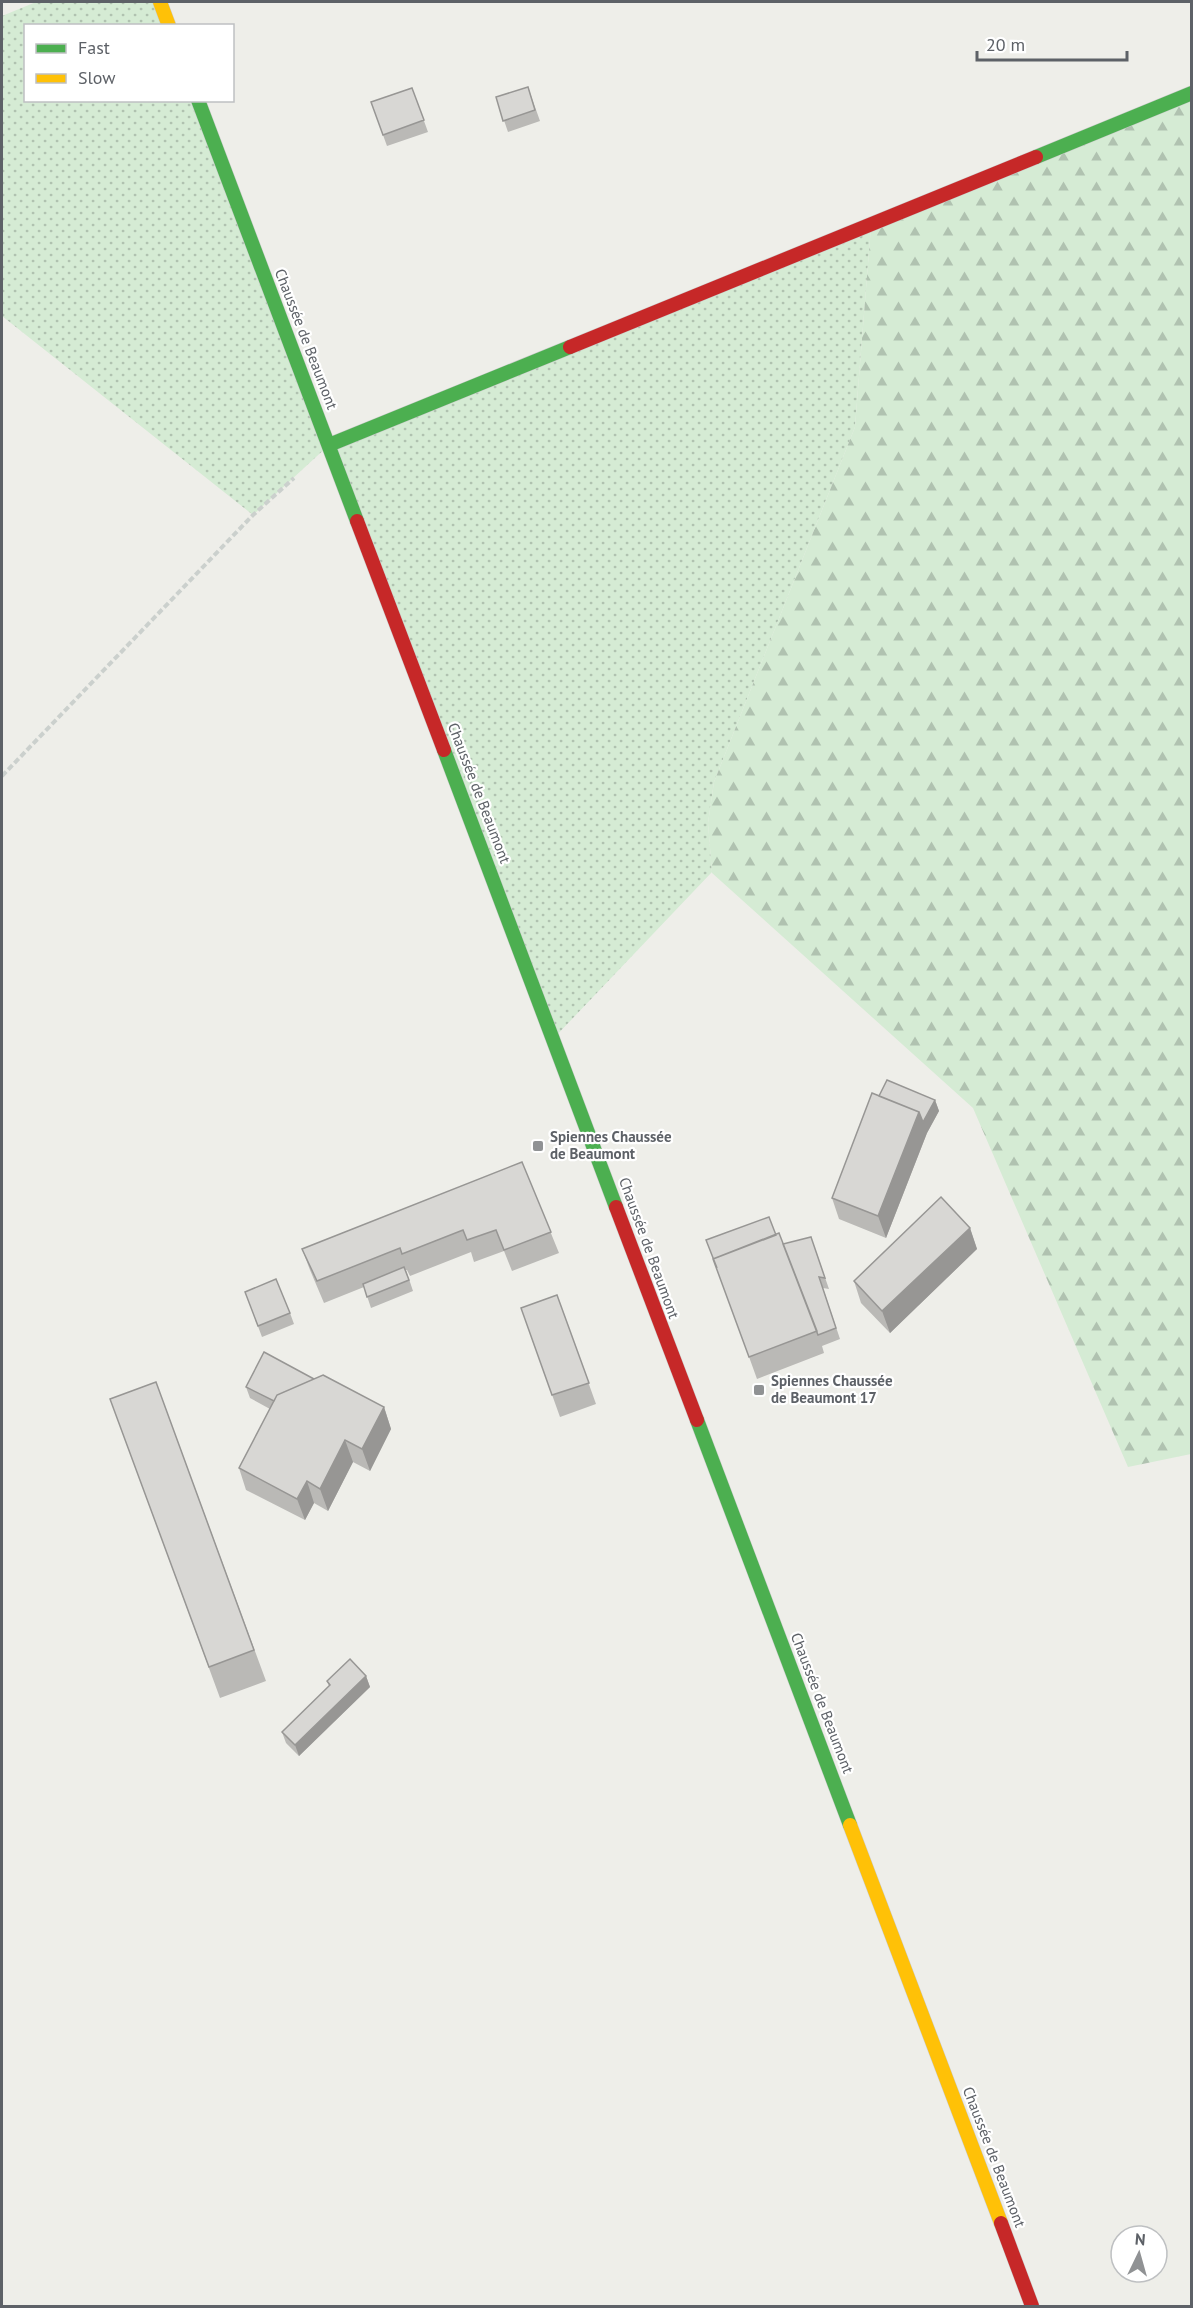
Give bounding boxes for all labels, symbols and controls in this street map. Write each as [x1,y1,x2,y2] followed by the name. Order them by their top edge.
[24,24,234,102] legend
[977,24,1127,62] scale bar
[986,33,1025,56] text: 20 m
[78,36,110,59] text: Fast
[78,66,116,89] text: Slow
[271,266,342,412] street label: Chaussée de Beaumont
[444,720,515,866] street label: Chaussée de Beaumont
[550,1127,672,1163] place label: Spiennes Chaussée de Beaumont
[531,1139,545,1153] marker: Spiennes Chaussée de Beaumont
[615,1175,684,1321] street label: Chaussée de Beaumont
[771,1371,893,1407] place label: Spiennes Chaussée de Beaumont 17
[752,1383,766,1397] marker: Spiennes Chaussée de Beaumont 17
[787,1630,858,1776] street label: Chaussée de Beaumont
[959,2084,1030,2230] street label: Chaussée de Beaumont
[1109,2224,1169,2284] north arrow
[1134,2229,1146,2249] text: N

